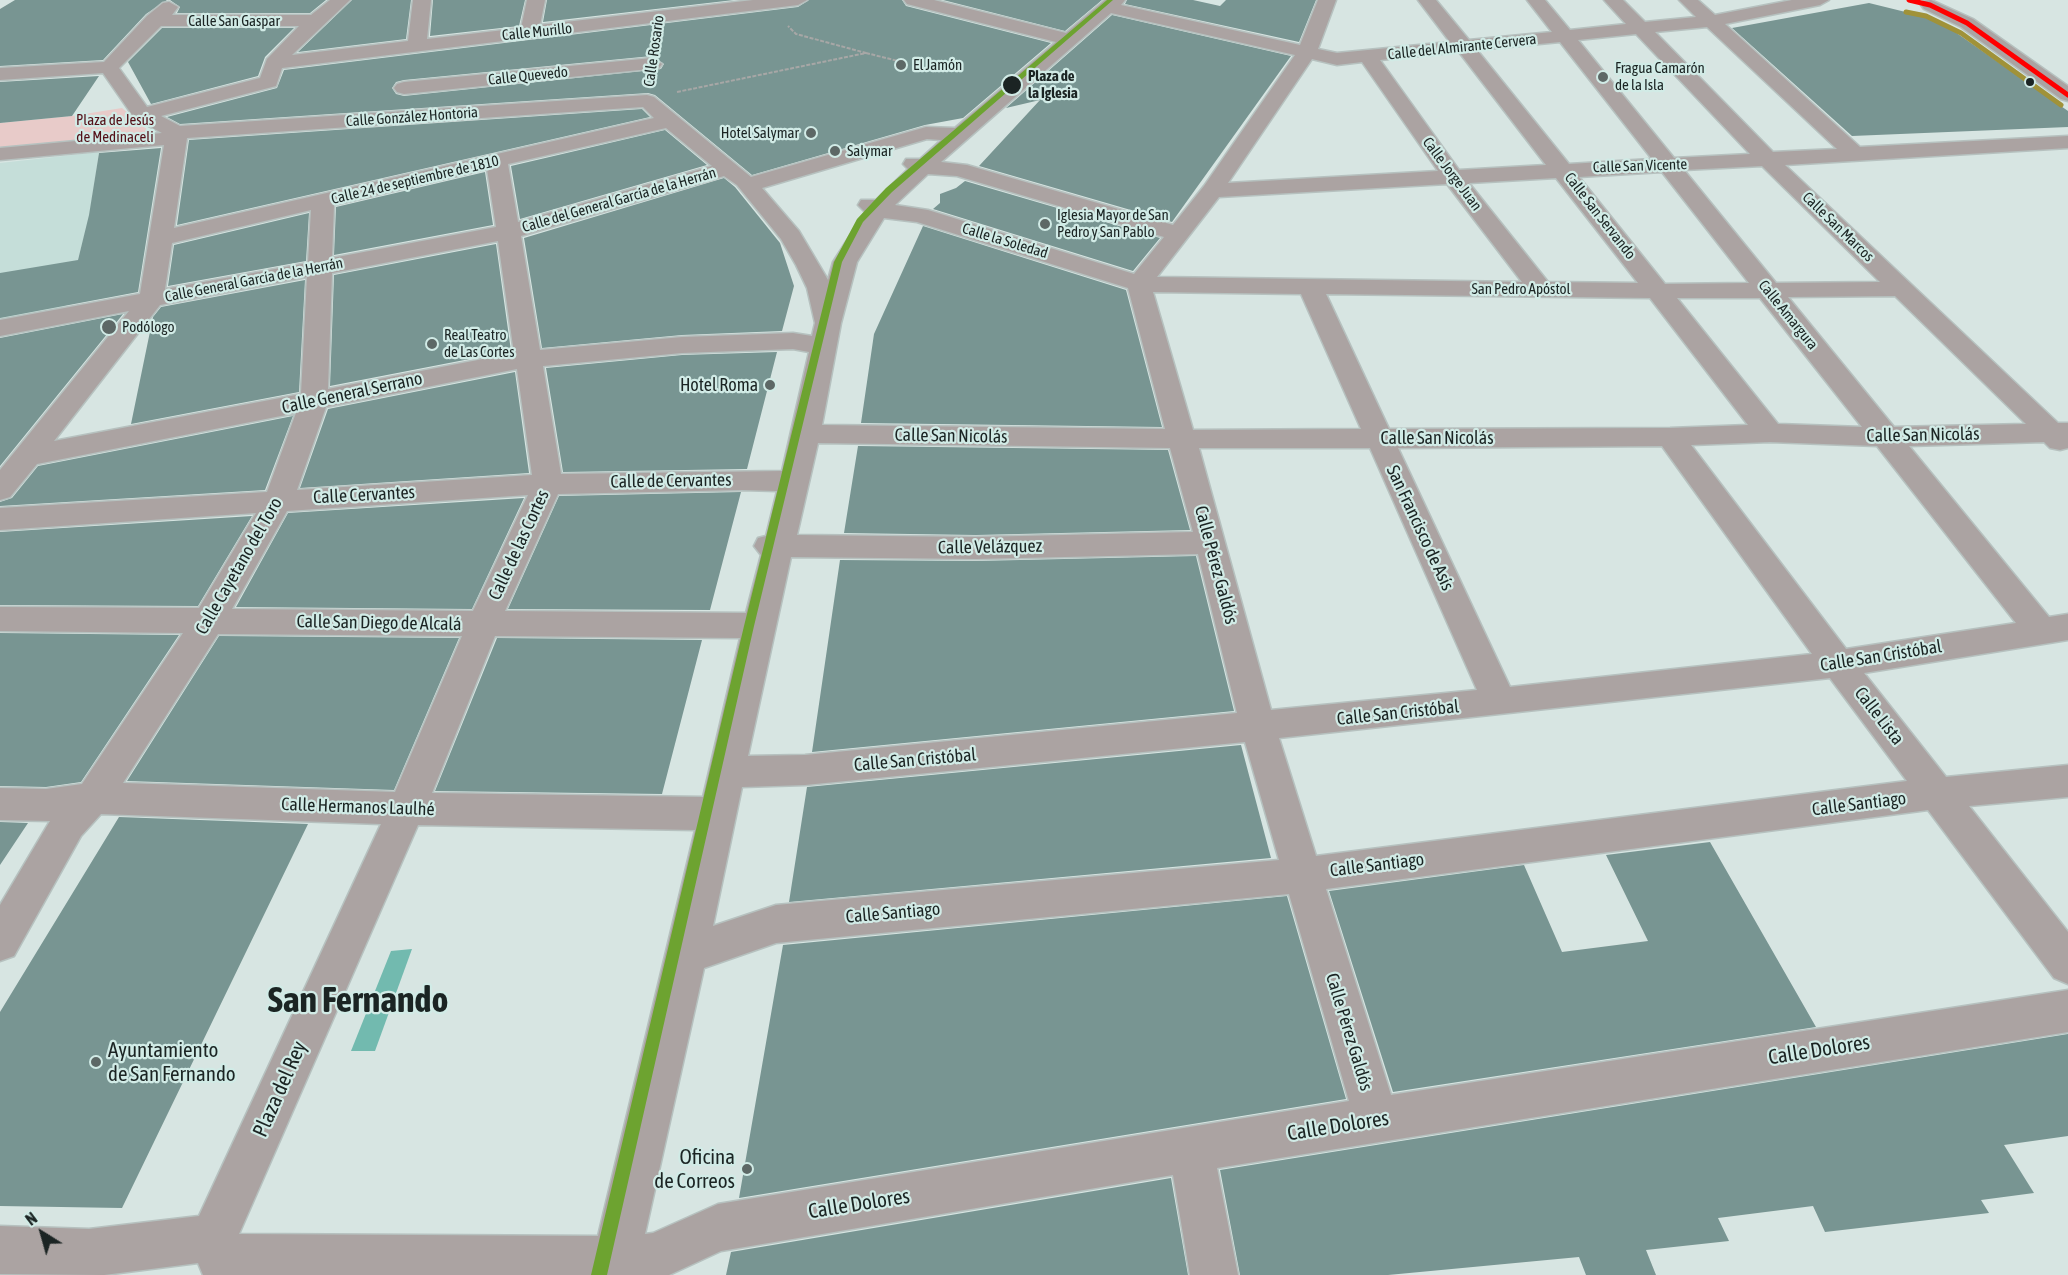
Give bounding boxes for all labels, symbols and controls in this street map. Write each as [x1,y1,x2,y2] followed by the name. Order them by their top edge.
[188,12,280,30] street label: Calle San Gaspar
[640,14,668,88] street label: Calle Rosario
[501,19,573,45] street label: Calle Murillo
[1387,30,1537,64] street label: Calle del Almirante Cervera
[913,56,962,74] place label: El Jamón
[894,58,908,72] marker: El Jamón
[1615,59,1705,94] place label: Fragua Camarón de la Isla
[487,63,569,89] street label: Calle Quevedo
[1028,67,1078,102] place label: Plaza de la Iglesia
[1596,70,1610,84] marker: Fragua Camarón de la Isla
[1001,74,1023,96] marker: Plaza de la Iglesia
[2024,76,2036,88] unlabelled marker
[345,103,479,131] street label: Calle González Hontoria
[76,111,154,146] park label: Plaza de Jesús de Medinaceli
[721,124,799,142] place label: Hotel Salymar
[804,126,818,140] marker: Hotel Salymar
[1418,134,1486,214] street label: Calle Jorge Juan
[847,142,892,160] place label: Salymar
[828,144,842,158] marker: Salymar
[329,152,501,208] street label: Calle 24 de septiembre de 1810
[1593,155,1687,177] street label: Calle San Vicente
[520,164,718,236] street label: Calle del General García de la Herrán
[1561,169,1639,263] street label: Calle San Servando
[1799,188,1877,266] street label: Calle San Marcos
[1057,206,1169,241] place label: Iglesia Mayor de San Pedro y San Pablo
[1038,217,1052,231] marker: Iglesia Mayor de San Pedro y San Pablo
[960,219,1050,263] street label: Calle la Soledad
[163,254,345,306] street label: Calle General García de la Herrán
[1754,277,1822,353] street label: Calle Amargura
[1471,280,1571,298] street label: San Pedro Apóstol
[100,318,118,336] marker: Podólogo
[122,318,174,336] place label: Podólogo
[444,326,514,361] place label: Real Teatro de Las Cortes
[425,337,439,351] marker: Real Teatro de Las Cortes
[280,368,424,418] street label: Calle General Serrano
[680,374,758,396] place label: Hotel Roma
[763,378,777,392] marker: Hotel Roma
[1866,423,1980,447] street label: Calle San Nicolás
[894,424,1008,448] street label: Calle San Nicolás
[1381,427,1493,449] street label: Calle San Nicolás
[1382,462,1458,594] street label: San Francisco de Asís
[610,469,732,493] street label: Calle de Cervantes
[313,482,415,508] street label: Calle Cervantes
[484,487,554,603] street label: Calle de las Cortes
[191,494,287,638] street label: Calle Cayetano del Toro
[1190,503,1242,627] street label: Calle Pérez Galdós
[938,535,1042,559] street label: Calle Velázquez
[296,611,462,635] street label: Calle San Diego de Alcalá
[1819,636,1943,676] street label: Calle San Cristóbal
[1850,683,1908,749] street label: Calle Lista
[1336,696,1460,730] street label: Calle San Cristóbal
[853,744,977,776] street label: Calle San Cristóbal
[1811,788,1907,820] street label: Calle Santiago
[281,794,435,820] street label: Calle Hermanos Laulhé
[1329,849,1425,881] street label: Calle Santiago
[845,898,941,928] street label: Calle Santiago
[1321,971,1377,1093] street label: Calle Pérez Galdós
[268,979,448,1023] district label: San Fernando
[1766,1030,1872,1070] street label: Calle Dolores
[108,1037,236,1087] place label: Ayuntamiento de San Fernando
[248,1037,312,1141] street label: Plaza del Rey
[89,1055,103,1069] marker: Ayuntamiento de San Fernando
[1285,1106,1391,1146] street label: Calle Dolores
[654,1144,735,1194] place label: Oficina de Correos
[740,1162,754,1176] marker: Oficina de Correos
[806,1184,912,1224] street label: Calle Dolores
[12,1203,72,1263] north arrow
[22,1209,40,1229] text: N

